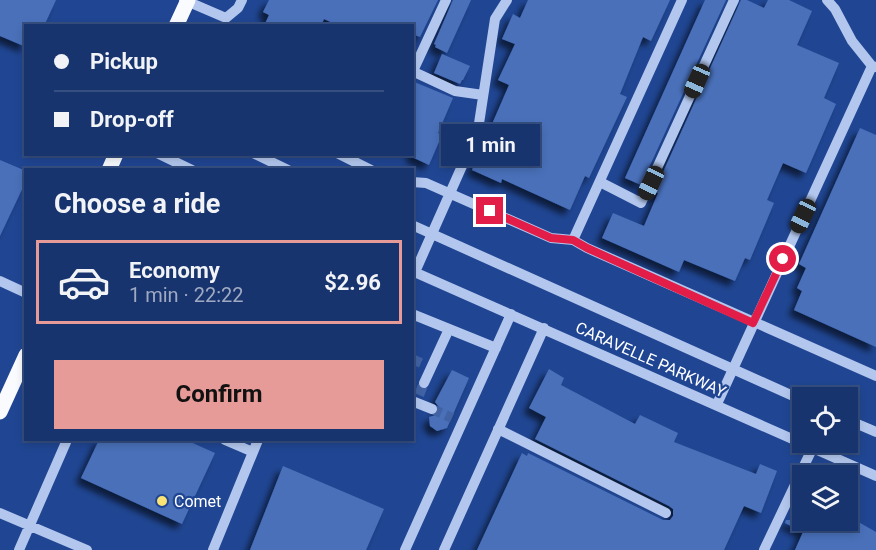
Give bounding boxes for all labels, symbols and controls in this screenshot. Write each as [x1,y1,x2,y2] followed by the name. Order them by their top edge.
[90,49,158,74] text: Pickup
[681,61,713,101] car
[90,107,174,132] text: Drop-off
[440,124,540,166] callout: 1 min
[465,133,516,157] text: 1 min
[635,163,667,203] car
[54,188,220,220] text: Choose a ride
[787,196,819,236] car
[476,197,503,224] route end
[769,245,796,272] route start
[57,255,111,309] icon: car
[129,258,220,283] text: Economy
[324,270,381,295] text: $2.96
[129,283,244,307] text: 1 min · 22:22
[573,318,729,401] street label: CARAVELLE PARKWAY
[54,360,384,429] button: Confirm
[792,387,858,531] map controls
[792,387,858,453] button: locate
[792,465,858,531] button: layers
[174,492,221,511] place label: Comet
[155,494,169,508] marker: Comet

